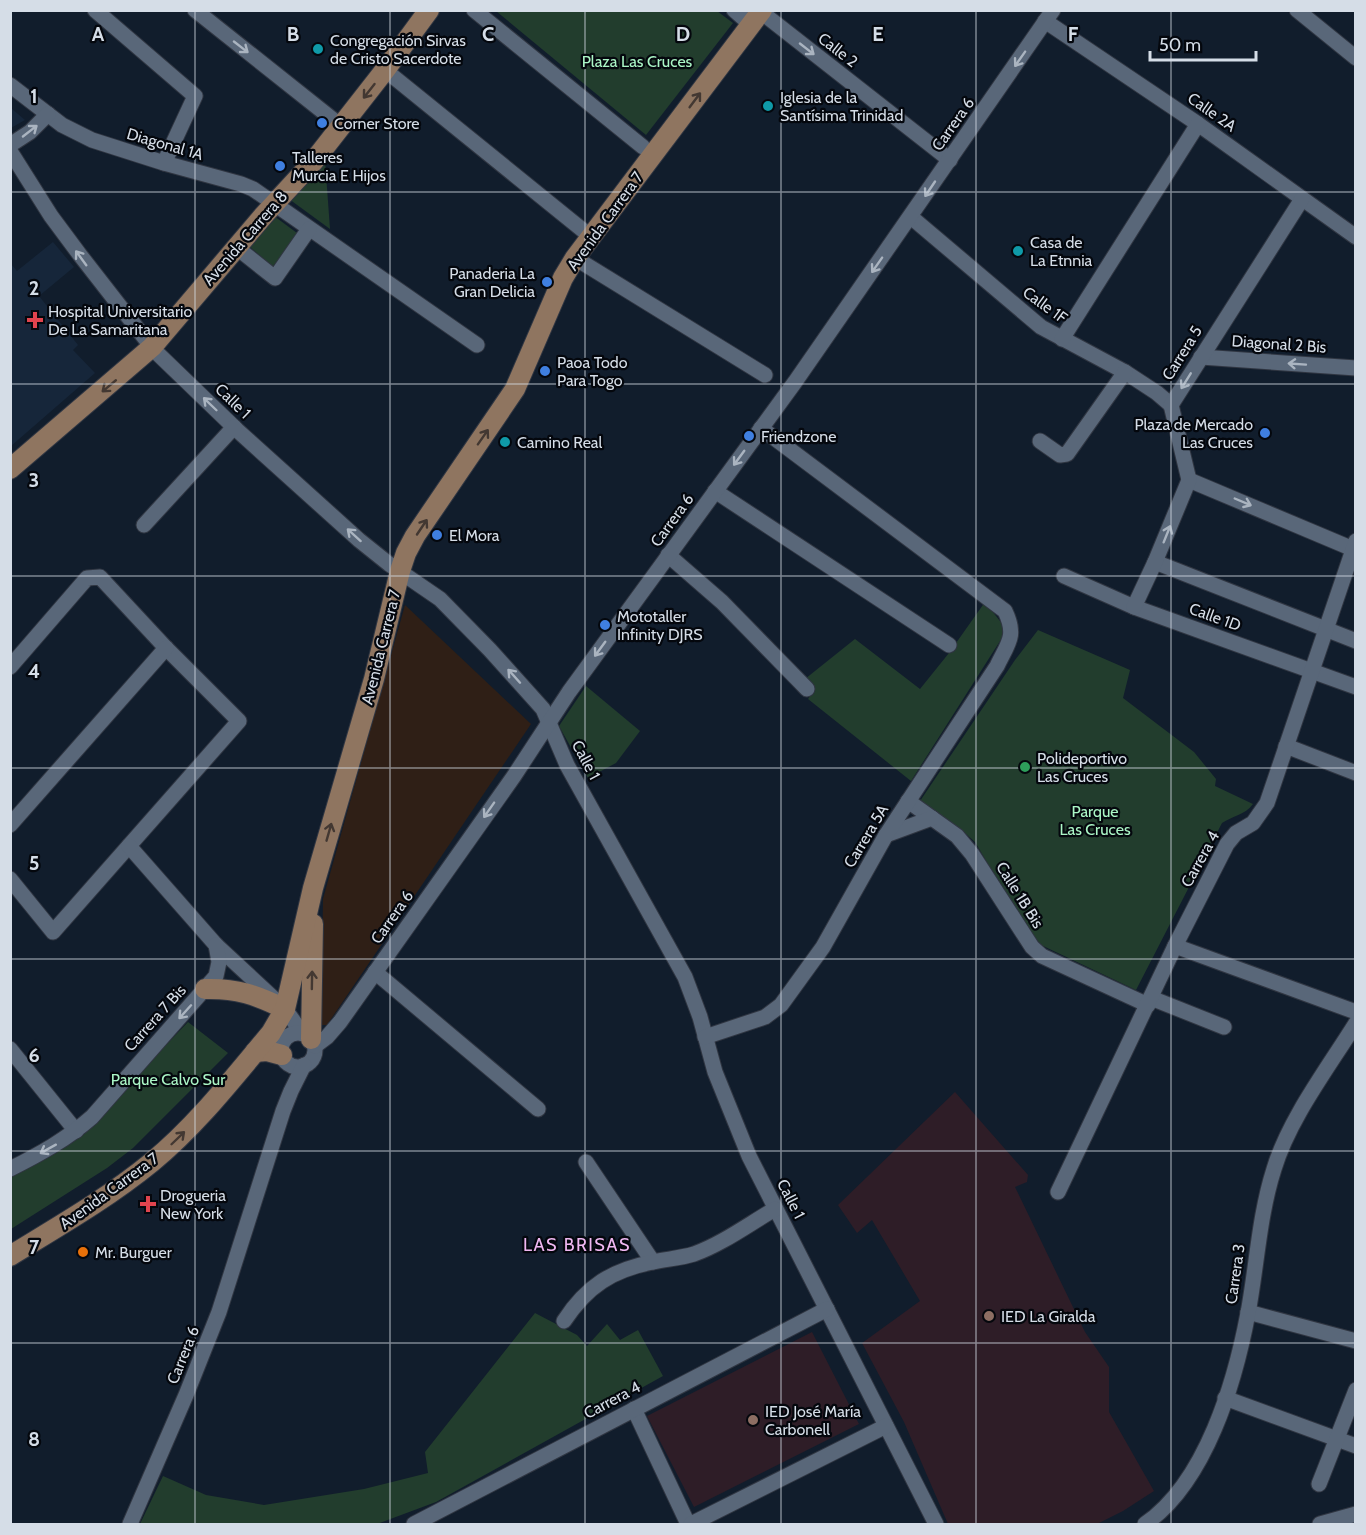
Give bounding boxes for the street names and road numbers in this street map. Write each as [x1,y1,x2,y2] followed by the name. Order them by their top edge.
[814,29,862,71] street label: Calle 2
[1184,88,1240,136] street label: Calle 2A
[928,94,978,154] street label: Carrera 6
[125,124,205,164] street label: Diagonal 1A
[563,168,647,274] street label: Avenida Carrera 7
[199,187,291,289] street label: Avenida Carrera 8
[1019,283,1071,328] street label: Calle 1F
[1158,322,1206,384] street label: Carrera 5
[1231,331,1327,357] street label: Diagonal 2 Bis
[211,380,255,422] street label: Calle 1
[646,490,698,550] street label: Carrera 6
[358,588,404,706] street label: Avenida Carrera 7
[1187,599,1243,635] street label: Calle 1D
[568,737,604,783] street label: Calle 1
[840,801,892,871] street label: Carrera 5A
[1177,828,1223,890] street label: Carrera 4
[992,858,1048,932] street label: Calle 1B Bis
[367,887,417,947] street label: Carrera 6
[120,981,190,1055] street label: Carrera 7 Bis
[56,1149,162,1233] street label: Avenida Carrera 7
[773,1176,809,1222] street label: Calle 1
[1221,1243,1249,1305] street label: Carrera 3
[163,1323,203,1387] street label: Carrera 6
[581,1377,643,1423] street label: Carrera 4

